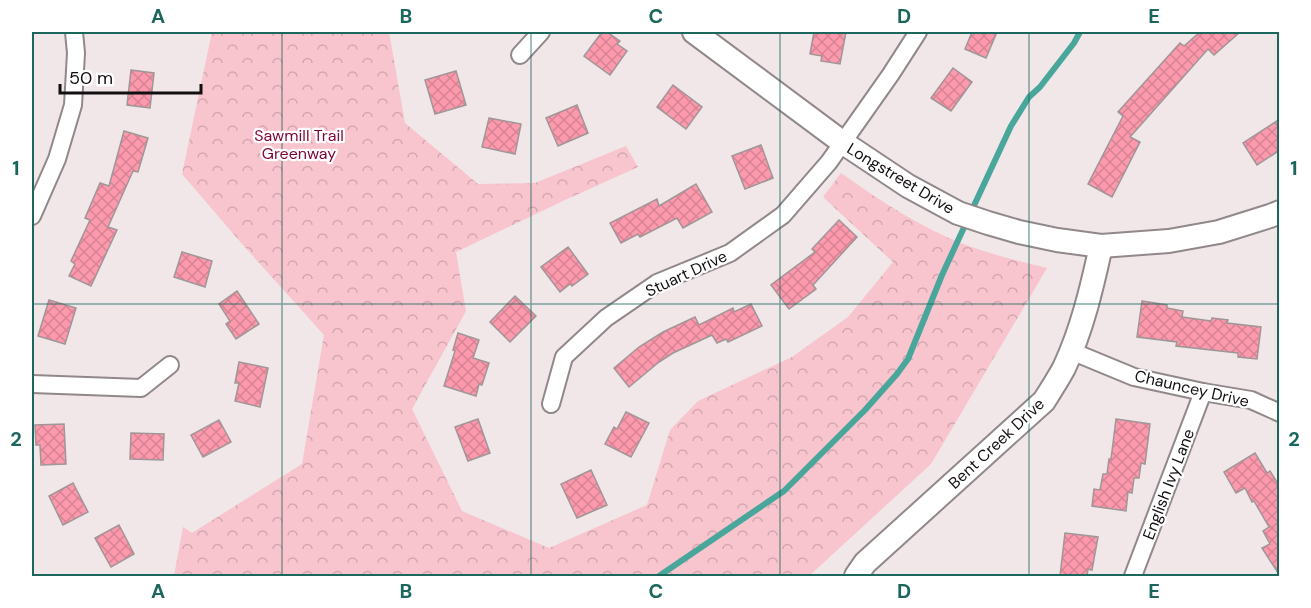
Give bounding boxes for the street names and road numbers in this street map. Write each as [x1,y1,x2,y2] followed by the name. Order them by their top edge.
[843,138,958,219] street label: Longstreet Drive
[642,245,730,302] street label: Stuart Drive
[1133,365,1251,412] street label: Chauncey Drive
[944,393,1049,493] street label: Bent Creek Drive
[1138,426,1199,542] street label: English Ivy Lane

